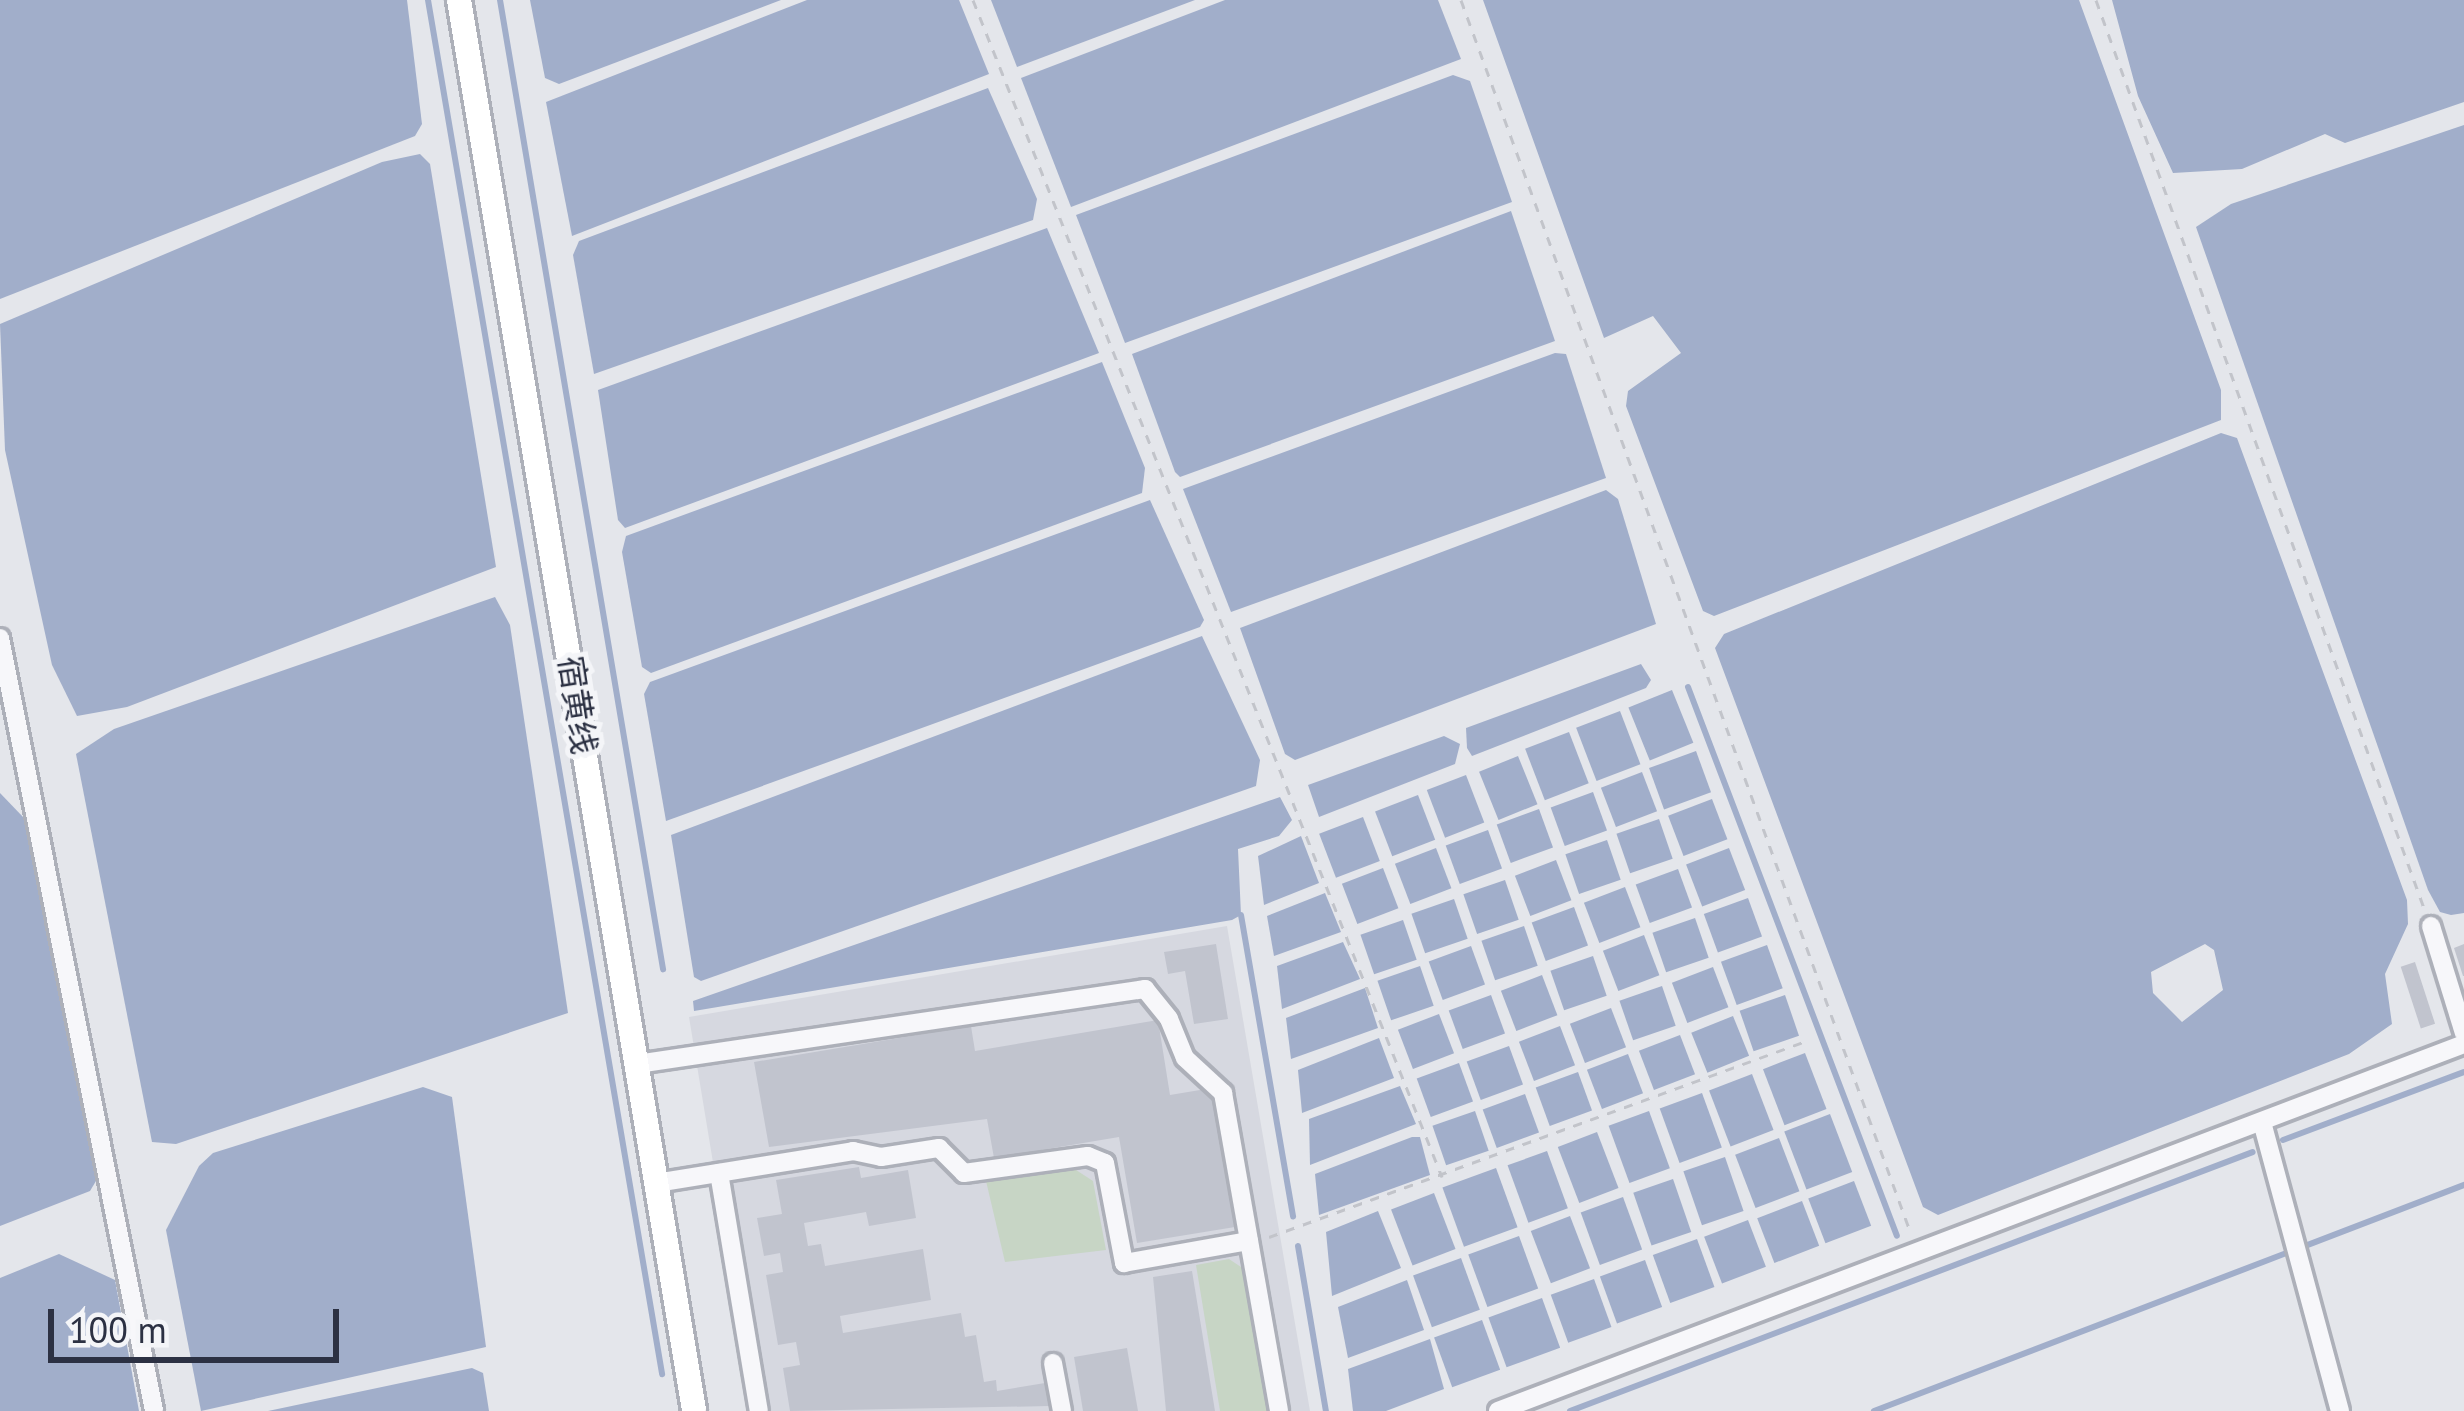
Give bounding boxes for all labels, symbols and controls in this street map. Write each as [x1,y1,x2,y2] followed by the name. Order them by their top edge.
[551,653,605,757] street label: 宿黄线
[54,1285,345,1359] scale bar
[69,1306,167,1353] text: 100 m

